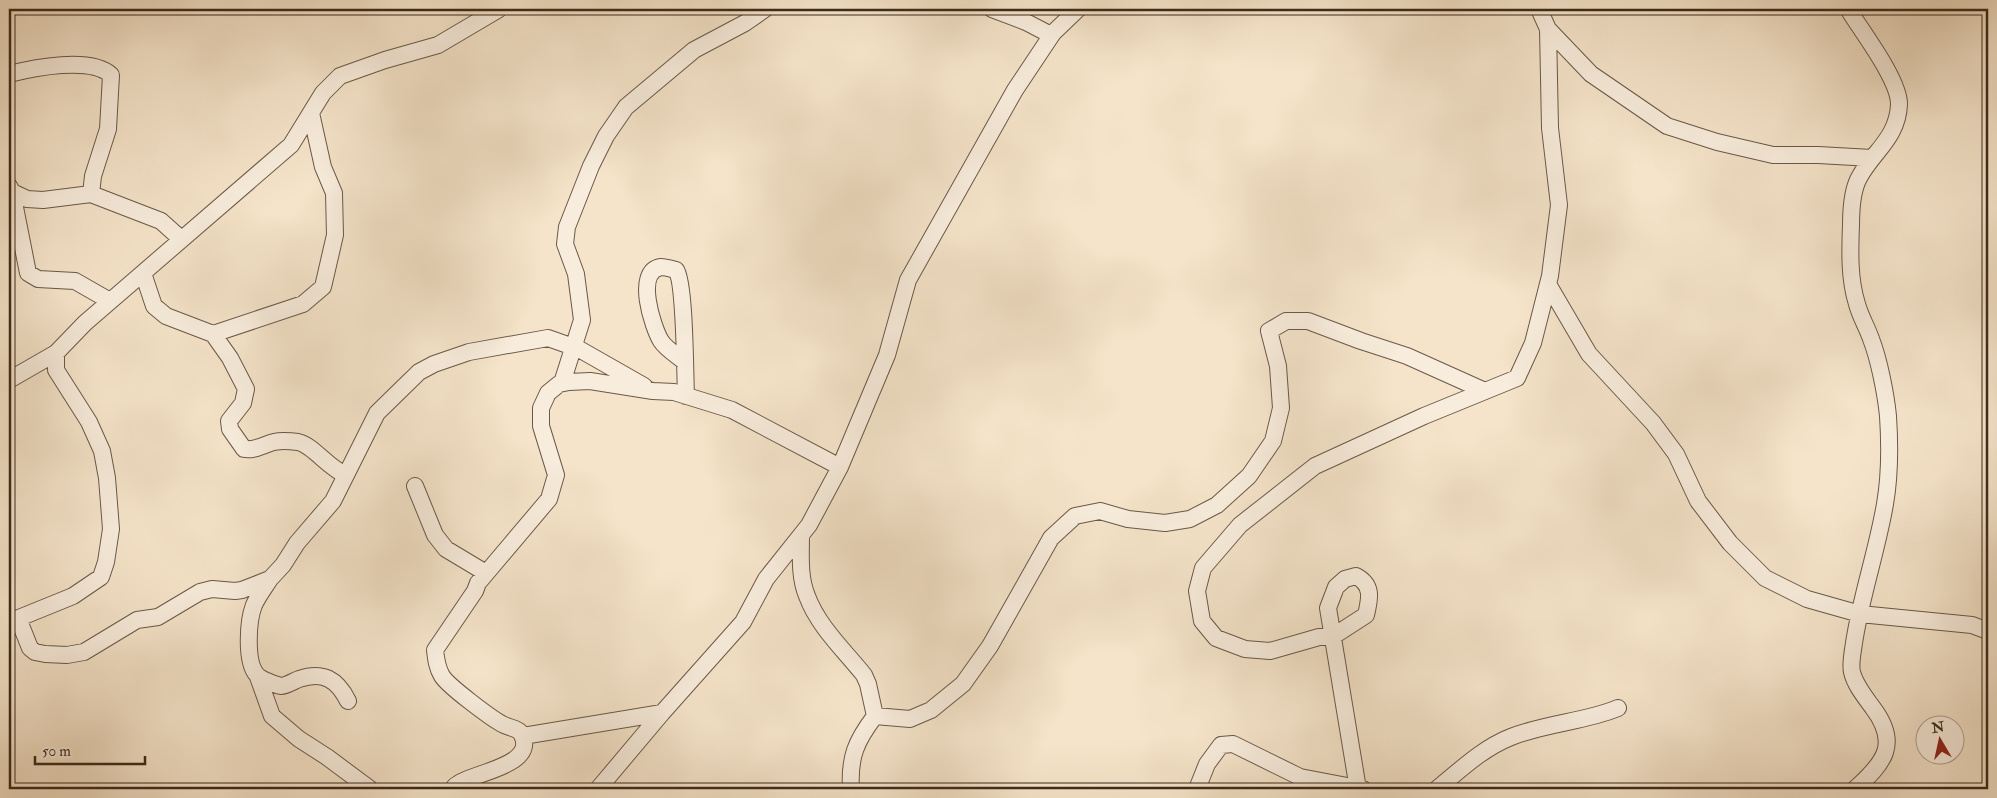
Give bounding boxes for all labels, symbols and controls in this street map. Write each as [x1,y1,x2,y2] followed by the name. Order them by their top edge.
[1914,716,1964,766] north arrow
[1930,718,1946,737] text: N
[35,733,145,765] scale bar
[42,742,71,761] text: 50 m

